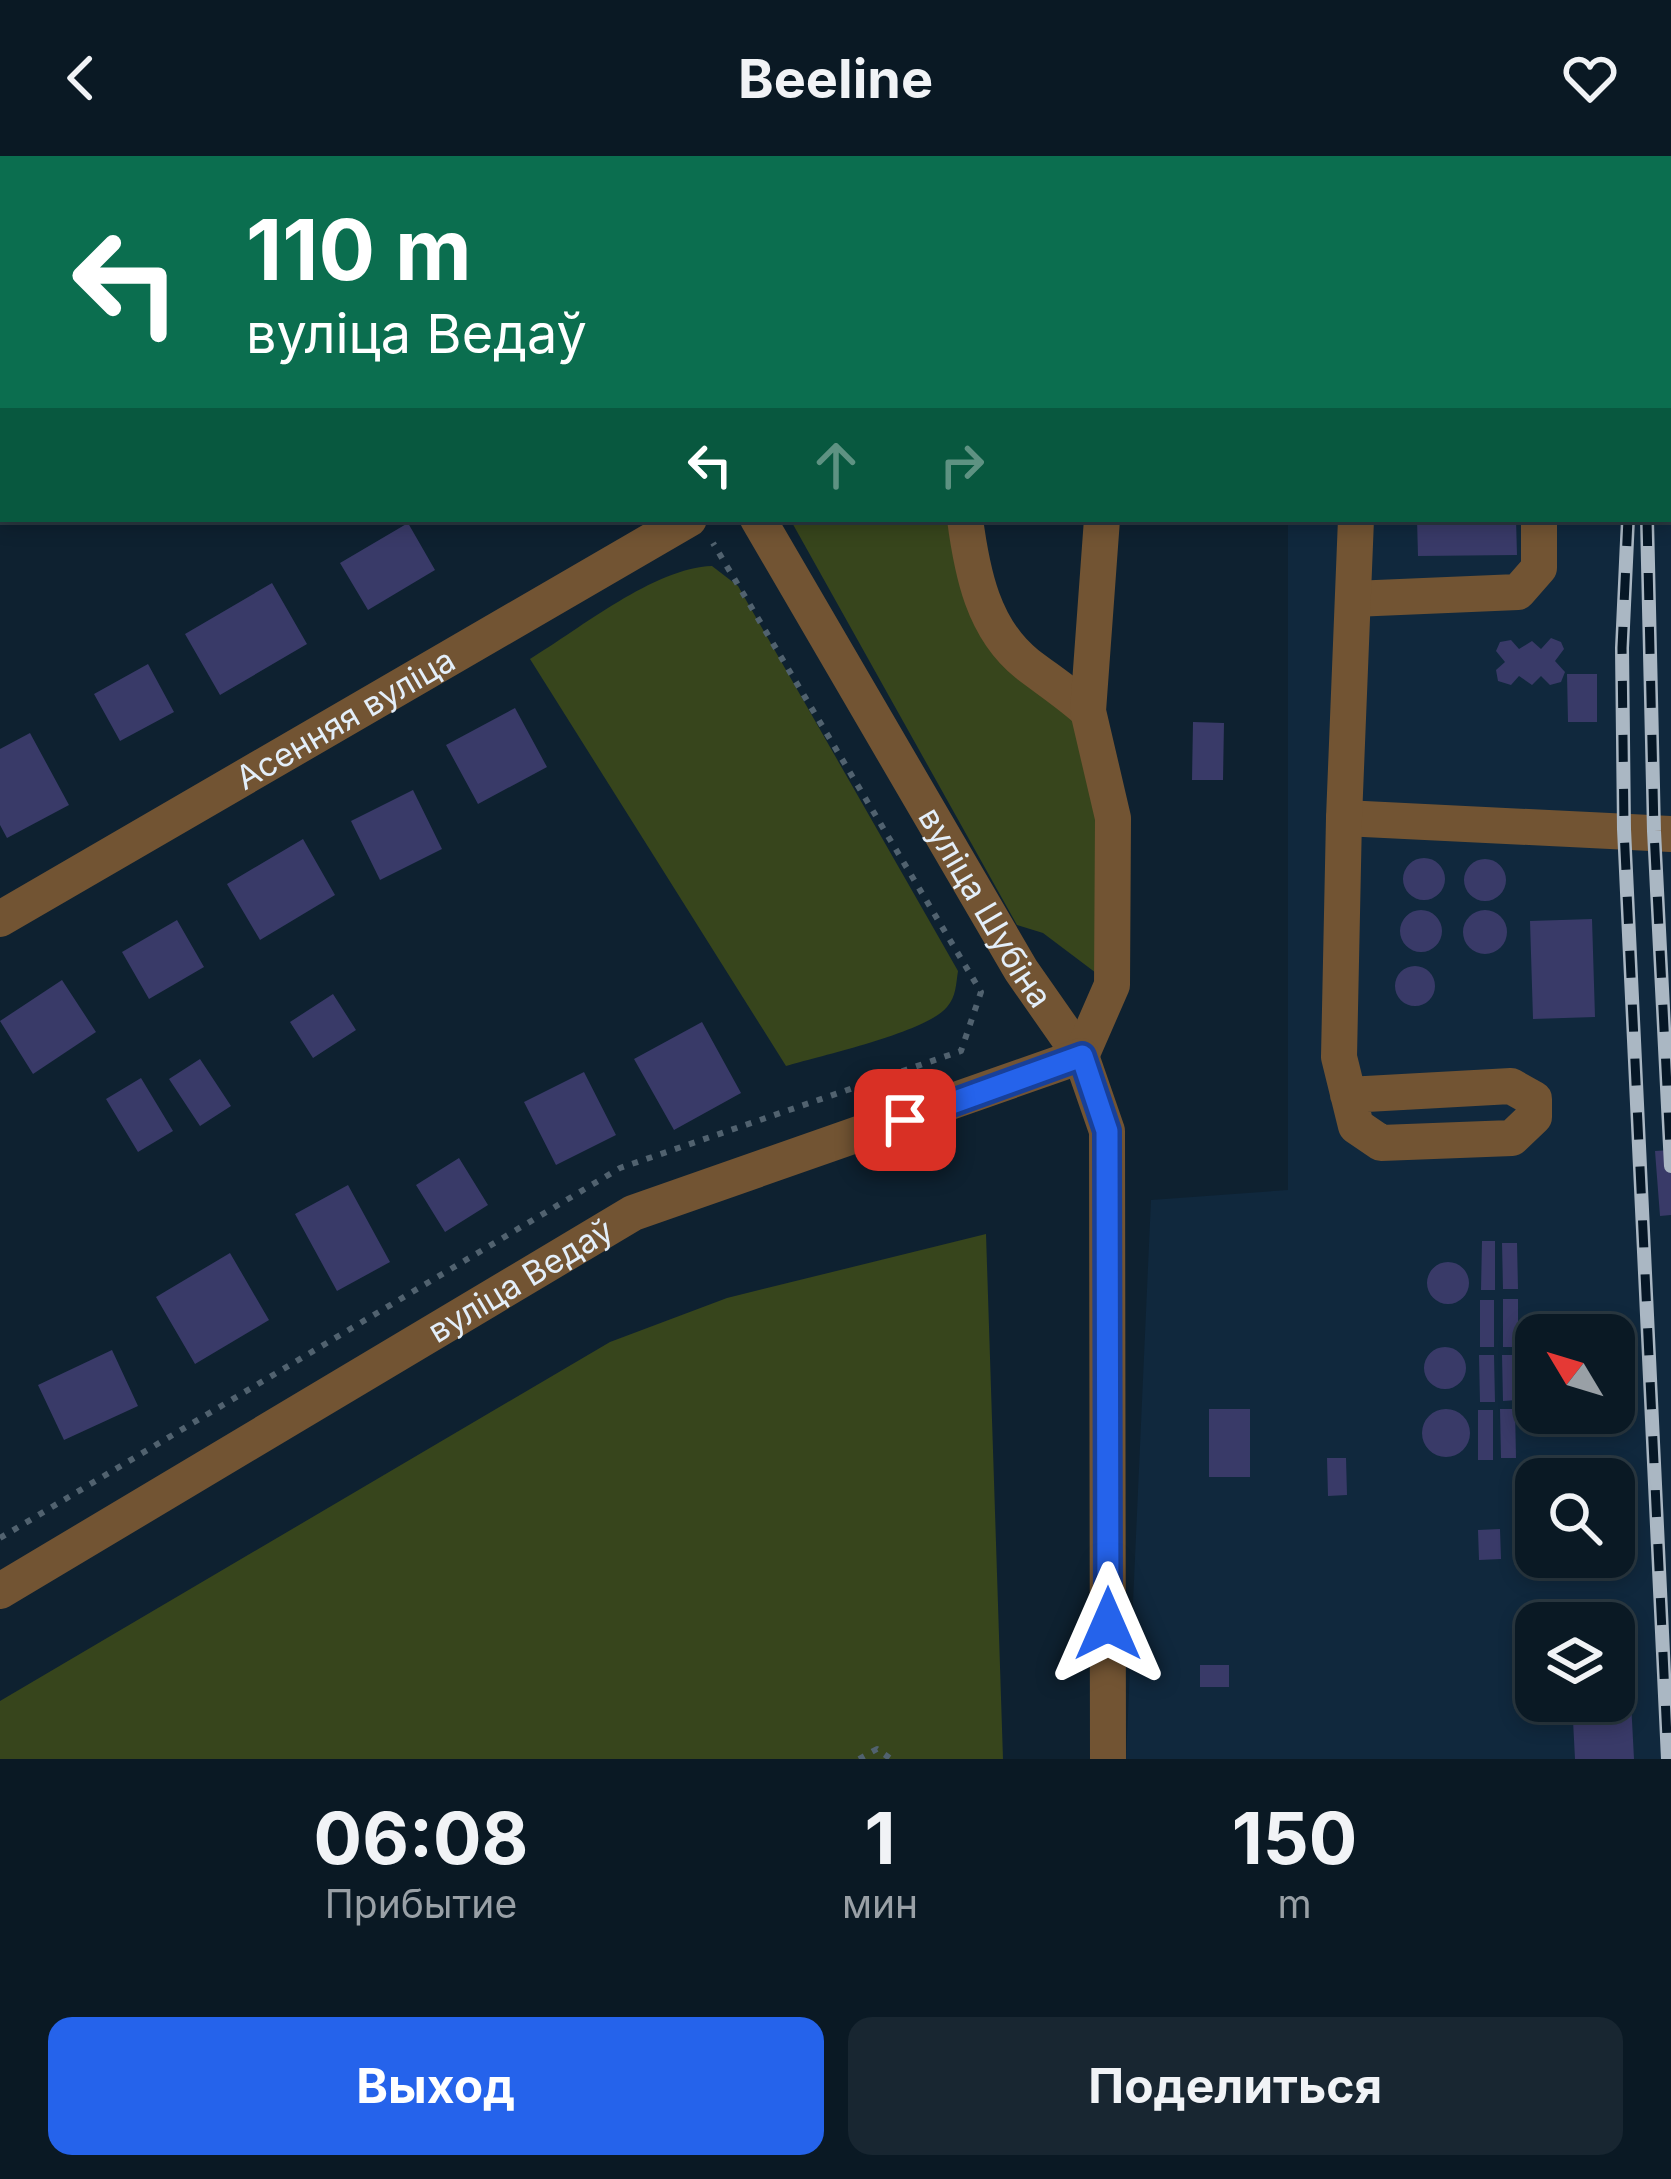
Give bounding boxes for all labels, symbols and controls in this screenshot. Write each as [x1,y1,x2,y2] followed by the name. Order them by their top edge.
[48,45,114,111] icon: back
[1557,45,1623,111] icon: heart
[738,46,933,111] text: Beeline
[246,199,472,300] text: 110 m
[48,204,204,360] icon: left
[246,301,587,366] text: вуліца Ведаў
[677,432,743,498] icon: left
[803,432,869,498] icon: ahead
[929,432,995,498] icon: right
[228,639,462,798] street label: Асенняя вуліца
[910,800,1061,1015] street label: вуліца Шубіна
[854,1069,956,1171] pin
[872,1087,938,1153] icon: arrive
[421,1210,620,1351] street label: вуліца Ведаў
[1515,1314,1635,1434] north arrow
[1515,1314,1635,1722] map controls
[1515,1458,1635,1578] button: search
[1045,1561,1171,1687] position arrow
[1515,1602,1635,1722] button: layers
[314,1794,528,1881] text: 06:08
[865,1794,896,1881] text: 1
[1232,1794,1357,1881] text: 150
[325,1880,517,1927] text: Прибытие
[842,1880,918,1927] text: мин
[1277,1880,1312,1927] text: m
[48,2017,824,2155] button: Выход
[848,2017,1623,2155] button: Поделиться

